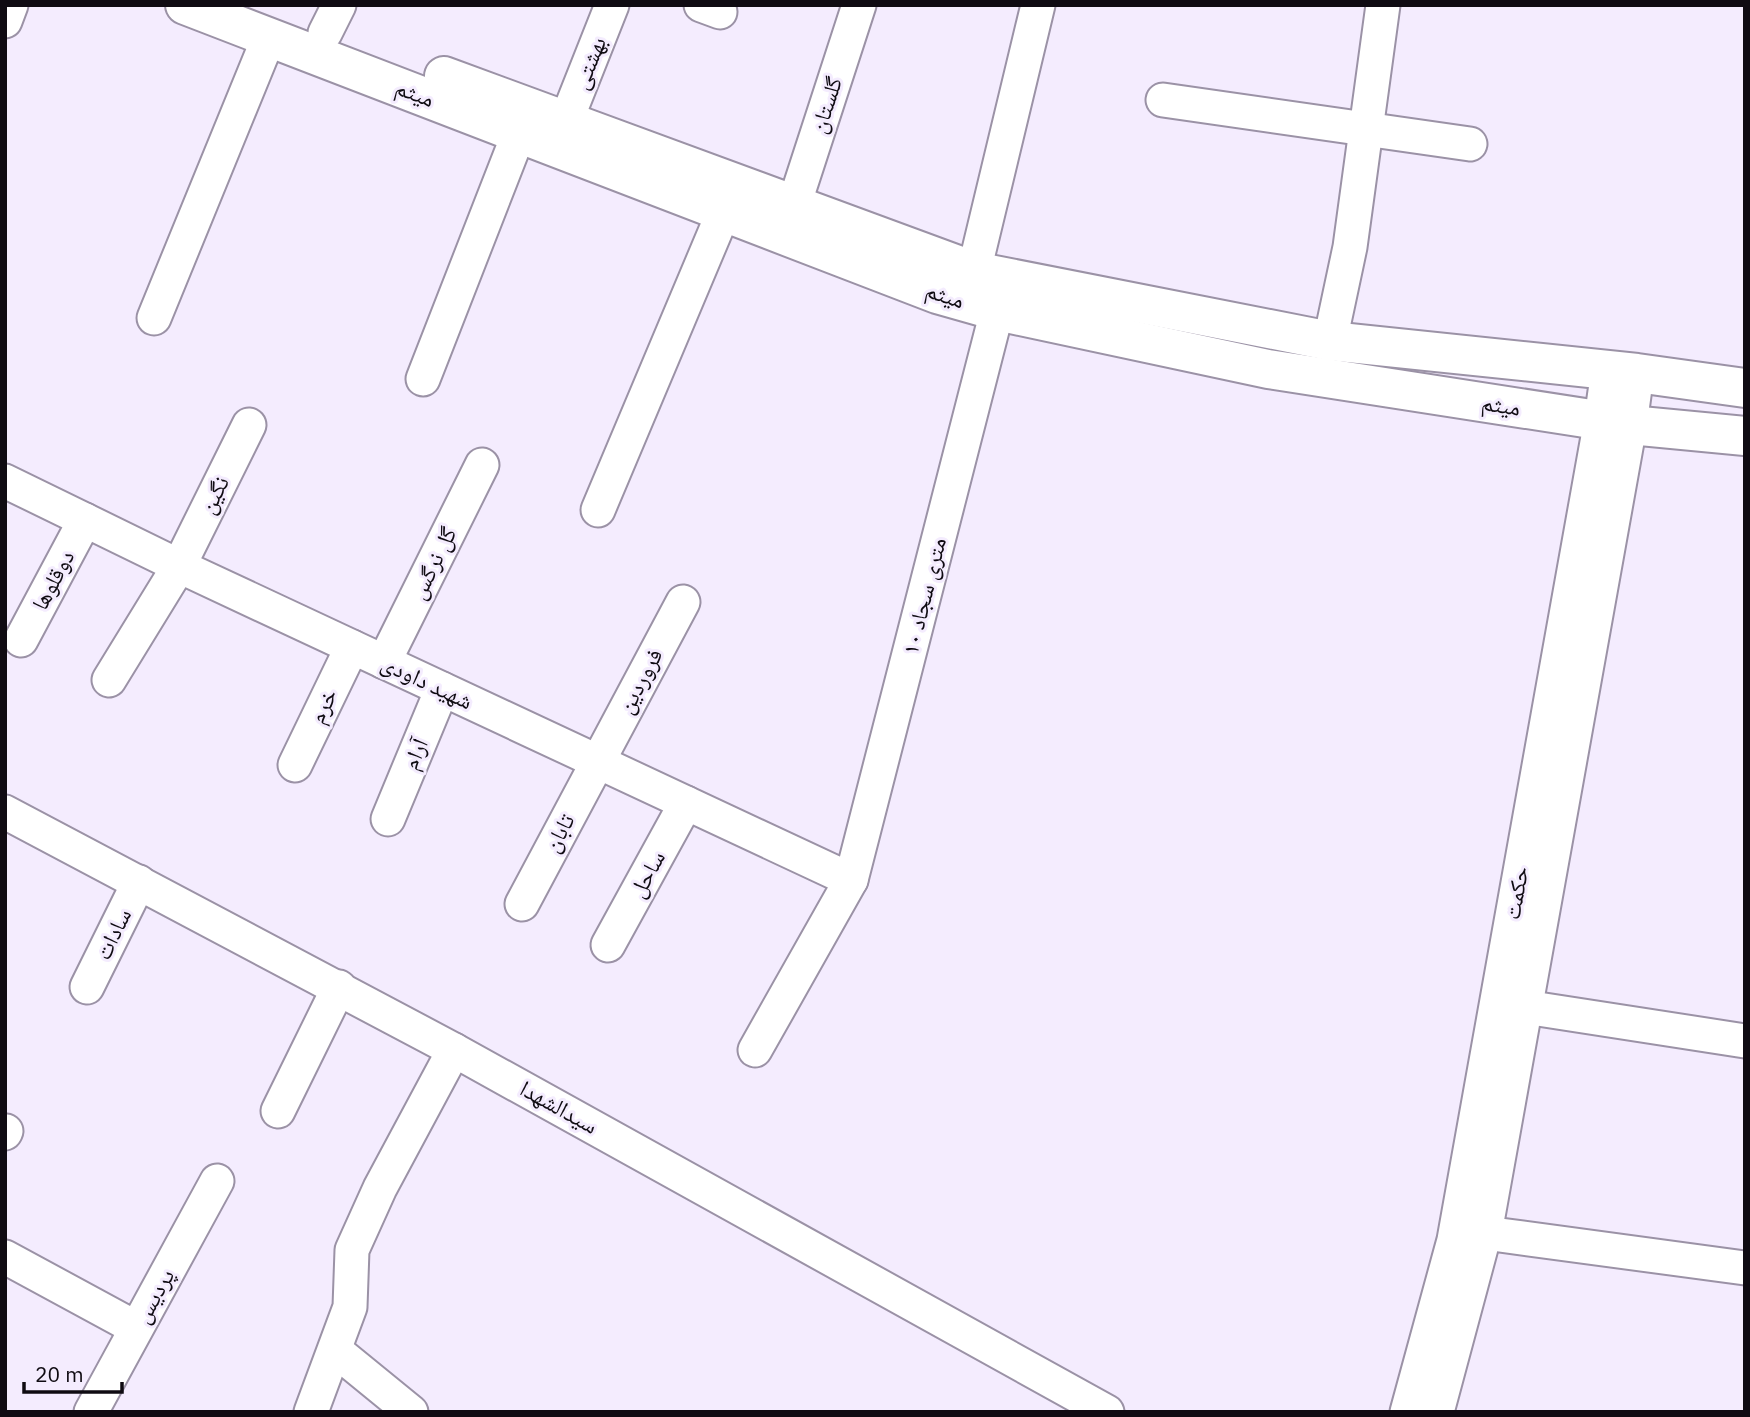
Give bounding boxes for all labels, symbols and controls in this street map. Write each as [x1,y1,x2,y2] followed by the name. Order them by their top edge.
[564,32,612,93] street label: بهشتی
[391,71,439,115] street label: میثم
[802,72,848,137] street label: گلستان
[921,274,969,316] street label: میثم
[1479,386,1523,424] street label: میثم
[191,471,235,518] street label: نگین
[402,521,463,604] street label: گل نرگس
[894,534,952,657] street label: ۱۰ متری سجاد
[24,544,80,615] street label: دوقلوها
[610,643,669,718] street label: فروردین
[377,647,478,715] street label: شهید داودی
[301,683,345,729] street label: خرم
[394,732,436,775] street label: آرام
[536,808,581,857] street label: تابان
[621,845,671,902] street label: ساحل
[1496,864,1534,922] street label: حکمت
[87,903,137,964] street label: سادات
[515,1072,604,1140] street label: سیدالشهدا
[126,1263,180,1328] street label: پردیس
[24,1350,122,1394] scale bar
[35,1360,84,1388] text: 20 m

